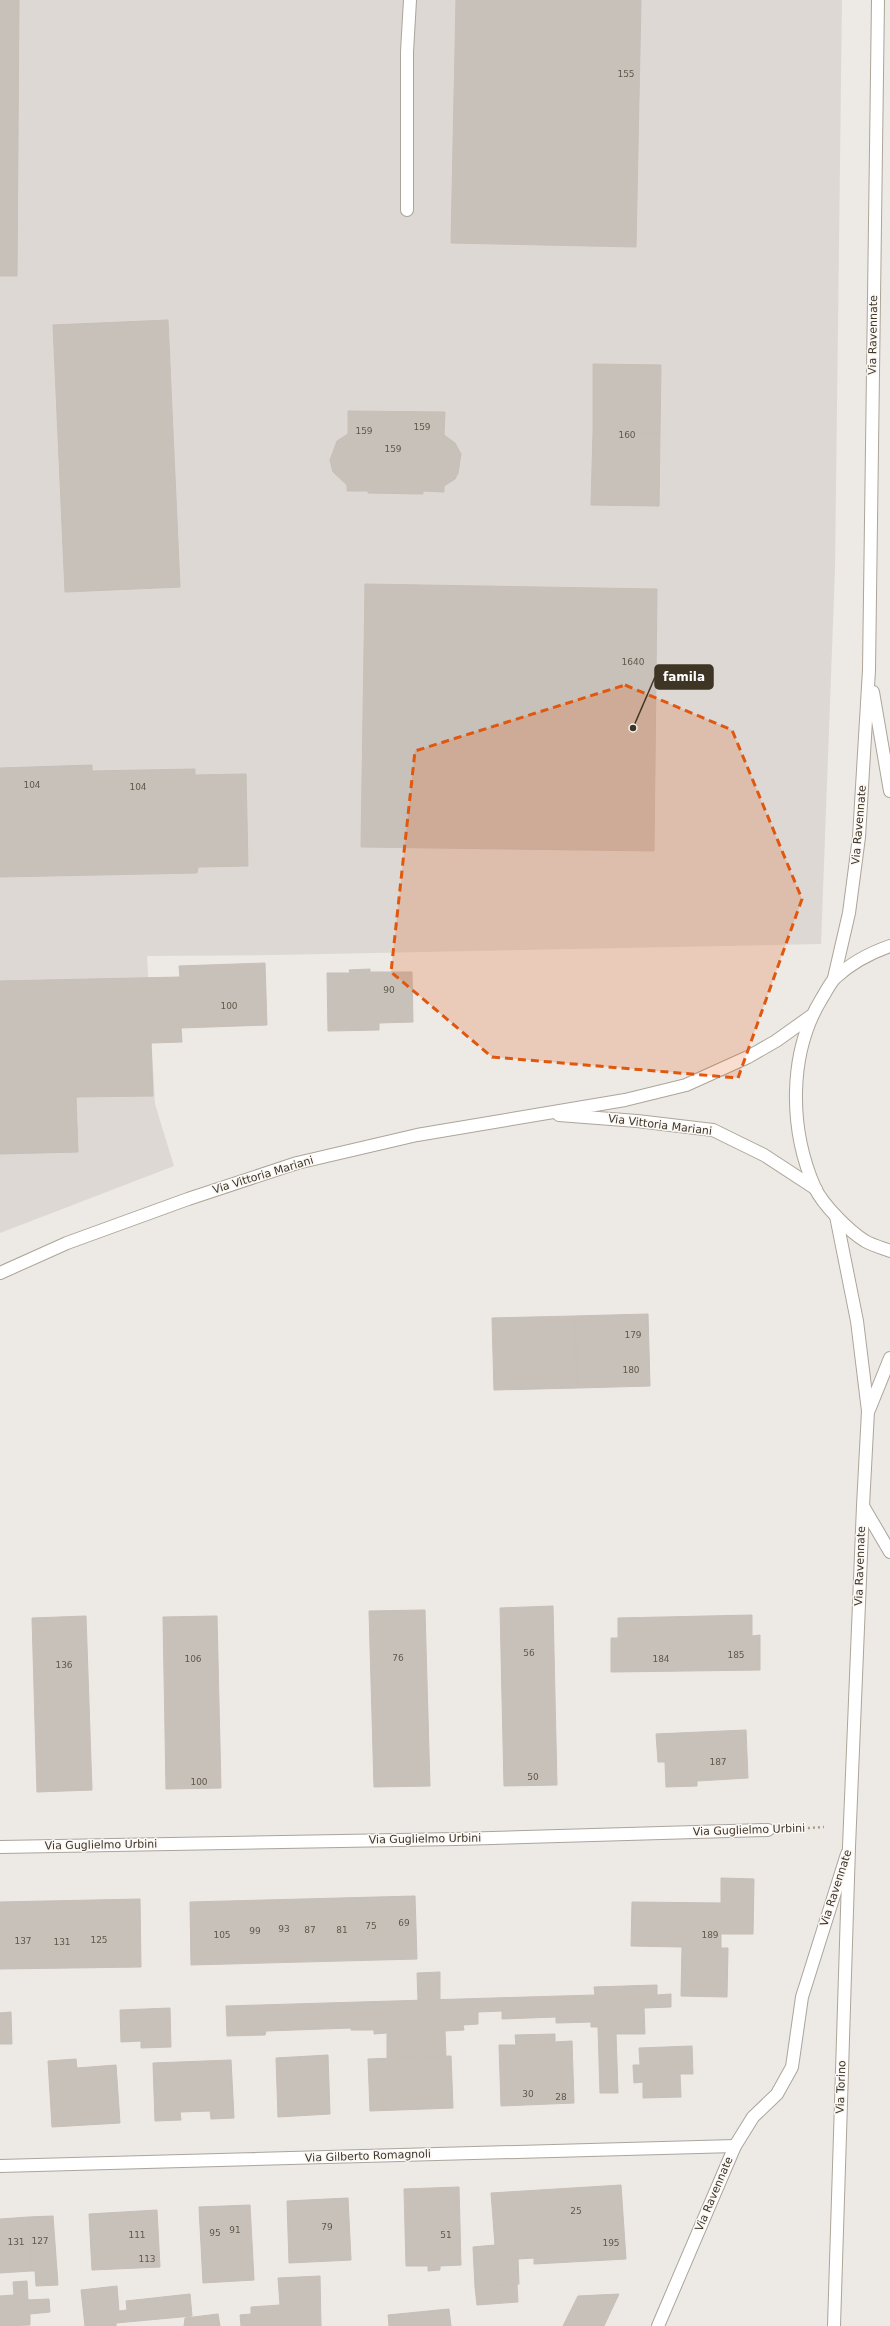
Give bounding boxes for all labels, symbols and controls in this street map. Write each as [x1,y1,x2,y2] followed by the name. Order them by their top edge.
[617,69,635,79] house number: 155
[866,295,880,375] street label: Via Ravennate
[413,422,431,432] house number: 159
[355,426,373,436] house number: 159
[618,430,636,440] house number: 160
[384,444,402,454] house number: 159
[622,657,645,667] house number: 1640
[655,665,713,689] callout: famila
[663,670,705,684] text: famila
[23,780,41,790] house number: 104
[129,782,147,792] house number: 104
[849,784,869,865] street label: Via Ravennate
[383,985,395,995] house number: 90
[220,1001,238,1011] house number: 100
[607,1112,713,1138] street label: Via Vittoria Mariani
[211,1153,315,1197] street label: Via Vittoria Mariani
[624,1330,642,1340] house number: 179
[622,1365,640,1375] house number: 180
[852,1526,868,1606] street label: Via Ravennate
[523,1648,535,1658] house number: 56
[727,1650,745,1660] house number: 185
[392,1653,404,1663] house number: 76
[184,1654,202,1664] house number: 106
[652,1654,670,1664] house number: 184
[55,1660,73,1670] house number: 136
[709,1757,727,1767] house number: 187
[527,1772,539,1782] house number: 50
[190,1777,208,1787] house number: 100
[693,1822,805,1838] street label: Via Guglielmo Urbini
[369,1832,481,1846] street label: Via Guglielmo Urbini
[45,1838,157,1852] street label: Via Guglielmo Urbini
[817,1848,855,1928] street label: Via Ravennate
[398,1918,410,1928] house number: 69
[365,1921,377,1931] house number: 75
[278,1924,290,1934] house number: 93
[304,1925,316,1935] house number: 87
[336,1925,348,1935] house number: 81
[249,1926,261,1936] house number: 99
[213,1930,231,1940] house number: 105
[701,1930,719,1940] house number: 189
[90,1935,108,1945] house number: 125
[14,1936,32,1946] house number: 137
[53,1937,71,1947] house number: 131
[834,2060,848,2114] street label: Via Torino
[522,2089,534,2099] house number: 30
[555,2092,567,2102] house number: 28
[305,2147,431,2165] street label: Via Gilberto Romagnoli
[692,2155,736,2233] street label: Via Ravennate
[570,2206,582,2216] house number: 25
[321,2222,333,2232] house number: 79
[229,2225,241,2235] house number: 91
[209,2228,221,2238] house number: 95
[128,2230,146,2240] house number: 111
[440,2230,452,2240] house number: 51
[31,2236,49,2246] house number: 127
[7,2237,25,2247] house number: 131
[602,2238,620,2248] house number: 195
[138,2254,156,2264] house number: 113

